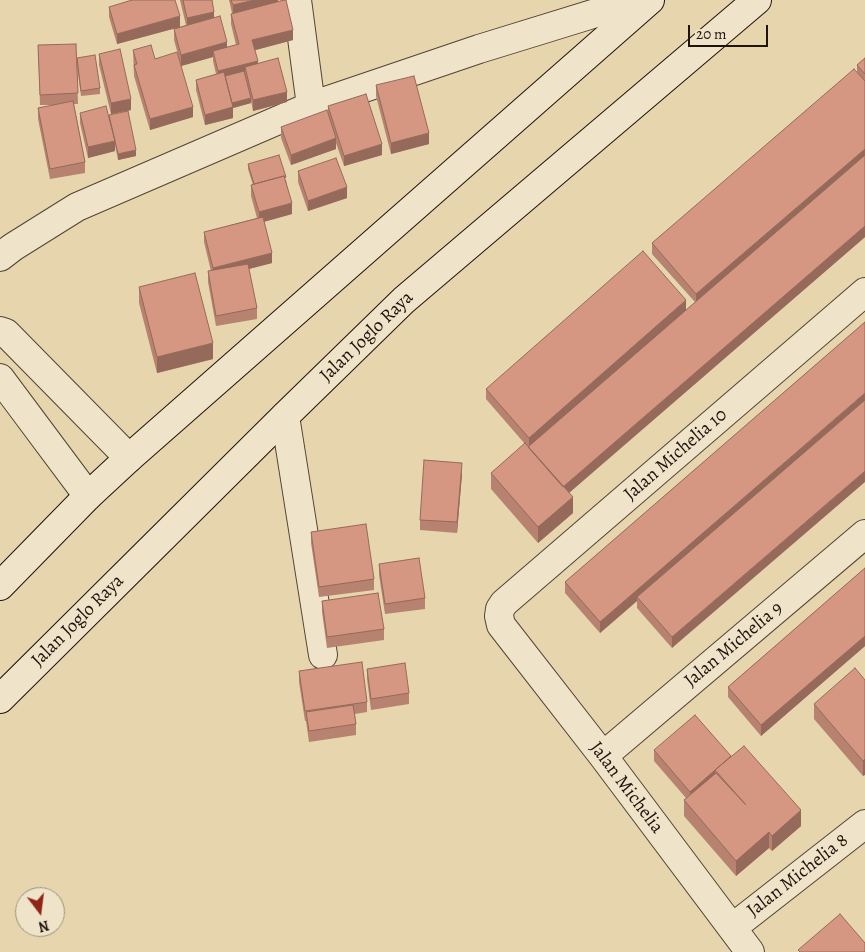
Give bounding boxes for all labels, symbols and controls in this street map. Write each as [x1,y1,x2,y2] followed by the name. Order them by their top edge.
[690,15,770,47] scale bar
[696,24,727,44] text: 20 m
[315,287,419,387] street label: Jalan Joglo Raya
[620,404,732,506] street label: Jalan Michelia 10
[27,570,129,672] street label: Jalan Joglo Raya
[680,597,788,693] street label: Jalan Michelia 9
[584,738,668,838] street label: Jalan Michelia
[743,829,853,923] street label: Jalan Michelia 8
[15,887,65,937] north arrow
[36,916,51,937] text: N

